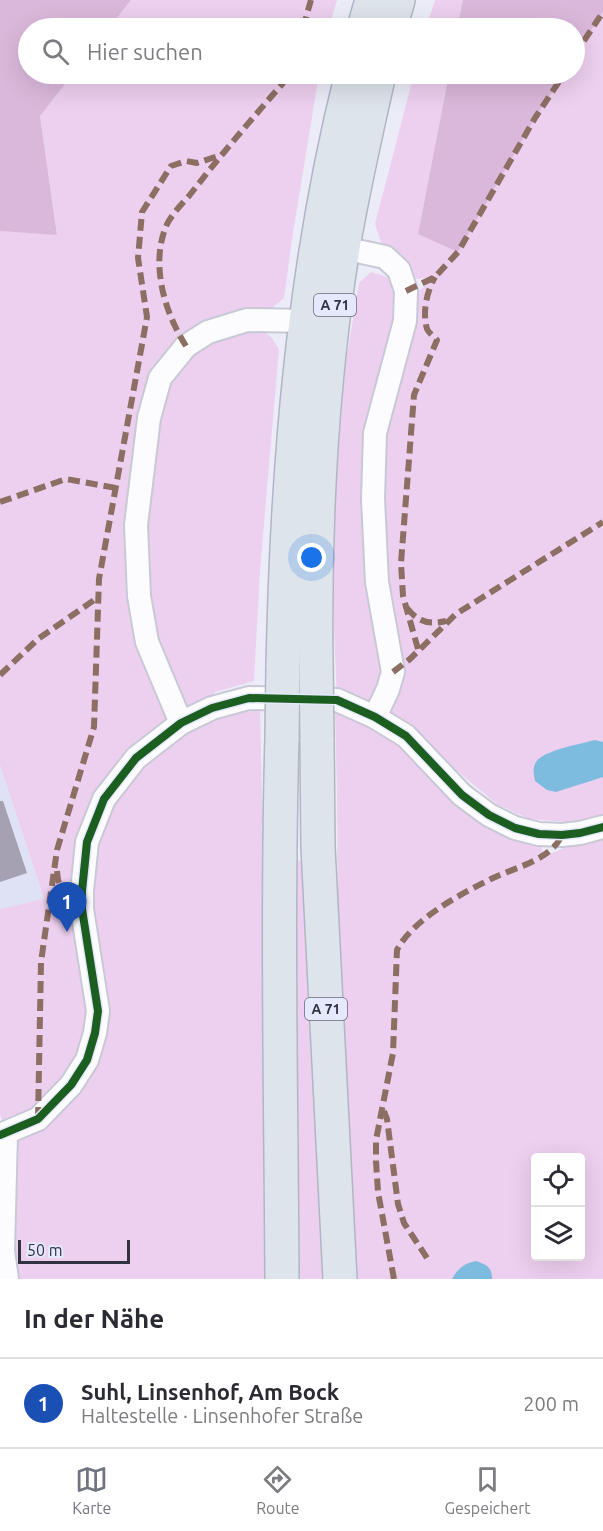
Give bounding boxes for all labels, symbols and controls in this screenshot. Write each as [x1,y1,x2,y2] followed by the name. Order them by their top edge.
[18,18,585,84] search box
[39,35,72,68] icon: search
[87,39,203,64] text: Hier suchen
[314,294,356,316] road number: A 71
[297,543,326,572] your location
[48,882,86,932] pin: 1
[305,998,347,1020] road number: A 71
[531,1153,585,1261] map controls
[531,1153,585,1207] button: locate
[531,1207,585,1261] button: layers
[18,1237,130,1264] scale bar
[27,1241,63,1259] text: 50 m
[24,1304,164,1333] text: In der Nähe
[81,1379,339,1404] text: Suhl, Linsenhof, Am Bock
[38,1392,49,1415] text: 1
[523,1392,579,1415] text: 200 m
[81,1404,363,1427] text: Haltestelle · Linsenhofer Straße
[72,1463,111,1517] tab: Karte
[256,1463,300,1517] tab: Route
[444,1463,531,1517] tab: Gespeichert

